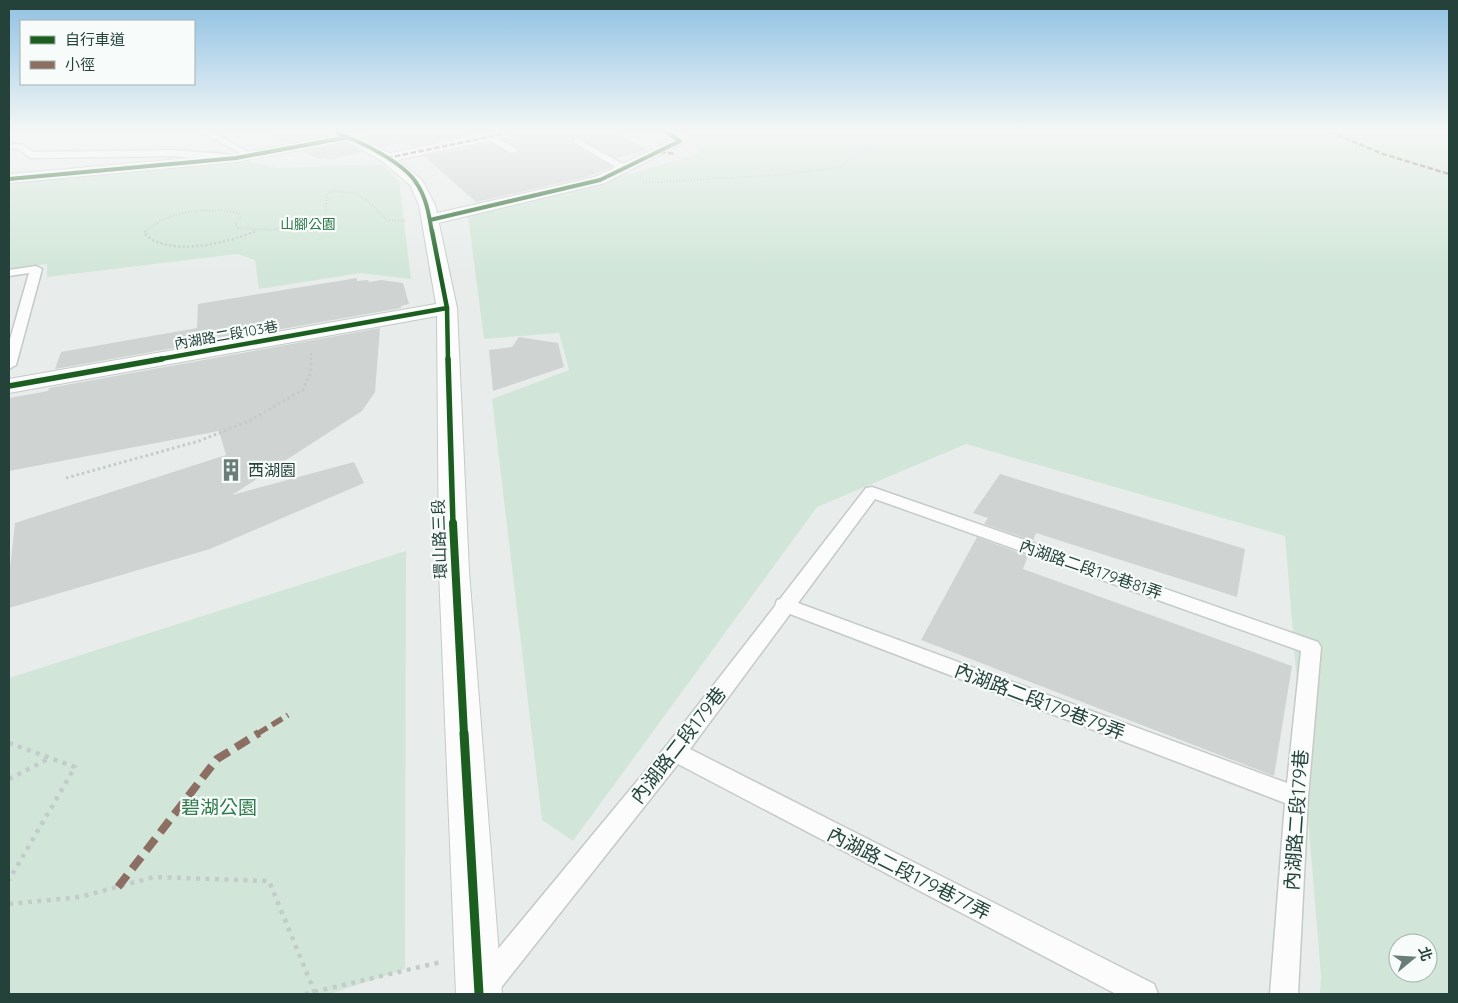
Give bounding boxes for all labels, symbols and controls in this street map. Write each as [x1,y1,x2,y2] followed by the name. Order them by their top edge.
[20,20,195,85] legend
[65,30,125,49] text: 自行車道
[65,55,95,74] text: 小徑
[280,215,336,233] park label: 山腳公園
[173,317,279,353] street label: 內湖路二段103巷
[218,457,244,483] building icon: 西湖園
[248,460,296,480] place label: 西湖園
[428,499,450,579] street label: 環山路三段
[1017,535,1165,603] street label: 內湖路二段179巷81弄
[951,657,1129,745] street label: 內湖路二段179巷79弄
[625,682,731,808] street label: 內湖路二段179巷
[1279,749,1313,891] street label: 內湖路二段179巷
[181,795,257,819] park label: 碧湖公園
[823,821,995,925] street label: 內湖路二段179巷77弄
[1388,933,1438,983] north arrow
[1415,945,1436,963] text: 北

